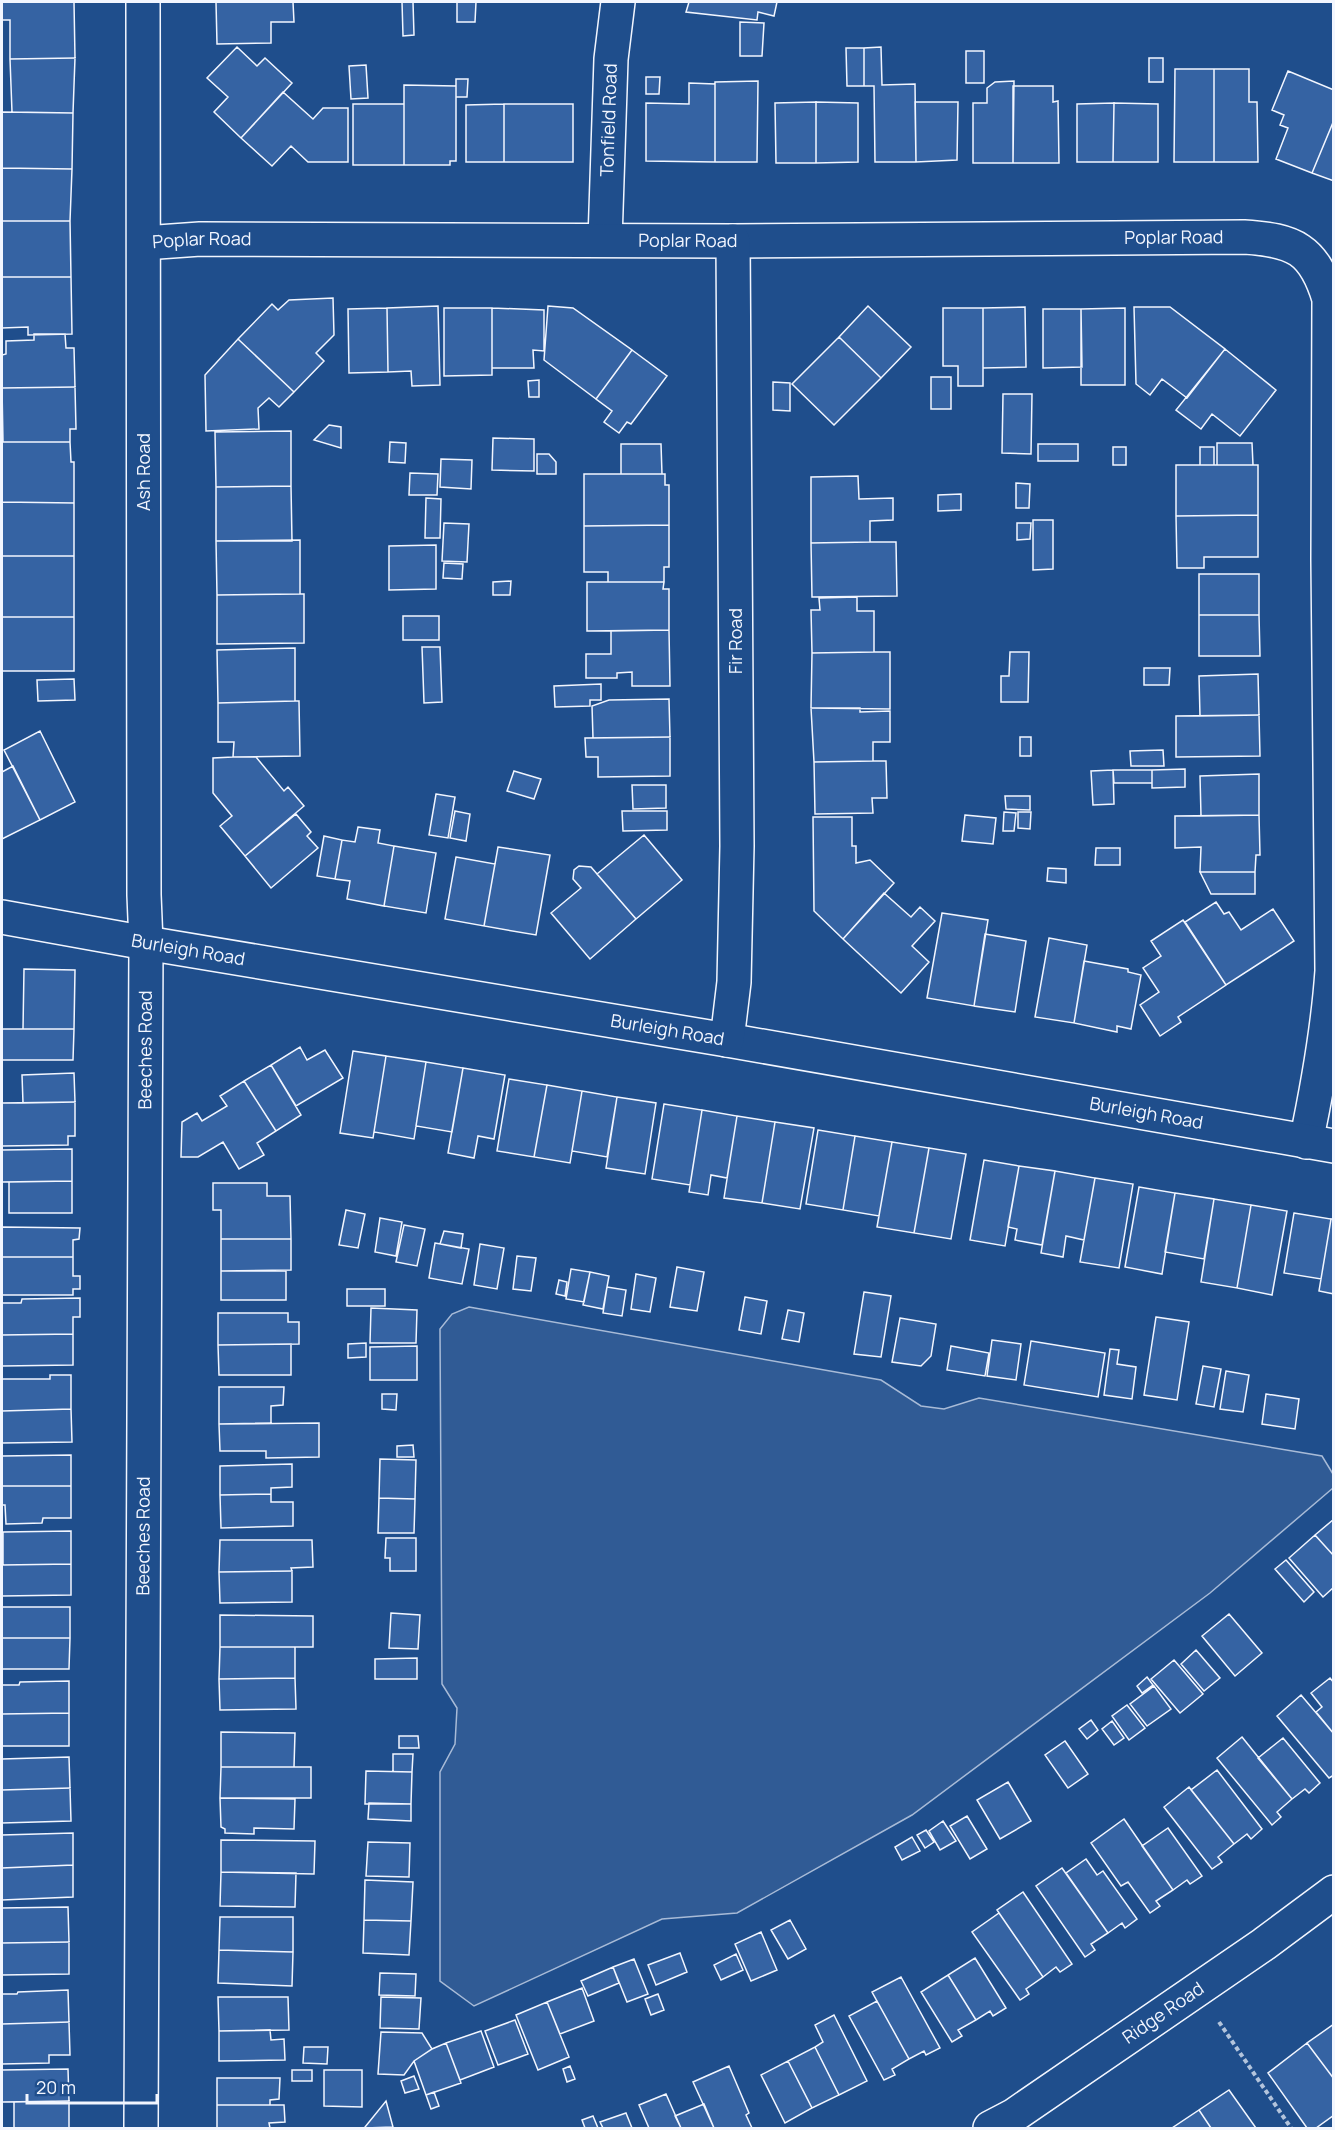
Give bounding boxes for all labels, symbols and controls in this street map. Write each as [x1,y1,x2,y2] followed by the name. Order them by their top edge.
[594,63,622,177] street label: Tonfield Road
[1124,224,1223,249] street label: Poplar Road
[151,226,251,253] street label: Poplar Road
[638,228,737,252] street label: Poplar Road
[131,433,155,511] street label: Ash Road
[723,608,747,674] street label: Fir Road
[130,928,247,970] street label: Burleigh Road
[132,990,157,1110] street label: Beeches Road
[609,1008,726,1050] street label: Burleigh Road
[1088,1091,1205,1134] street label: Burleigh Road
[130,1476,155,1596] street label: Beeches Road
[1117,1976,1208,2049] street label: Ridge Road
[27,2067,158,2105] scale bar
[36,2075,76,2099] text: 20 m

